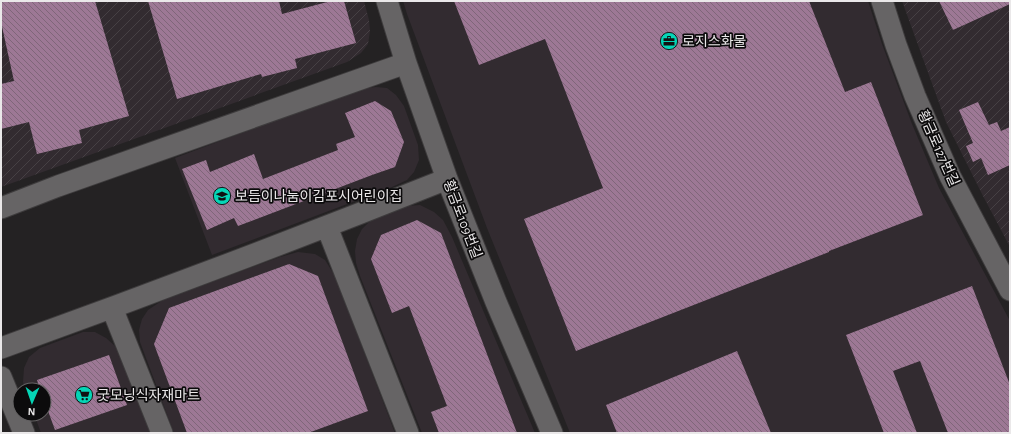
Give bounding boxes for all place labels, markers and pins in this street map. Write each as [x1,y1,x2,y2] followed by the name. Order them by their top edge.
[659,31,679,51] office icon: 로지스화물
[682,34,747,49] place label: 로지스화물
[212,186,232,206] school or university icon: 보듬이나눔이김포시어린이집
[235,189,402,204] place label: 보듬이나눔이김포시어린이집
[74,385,94,405] supermarket icon: 굿모닝식자재마트
[97,388,200,403] place label: 굿모닝식자재마트

